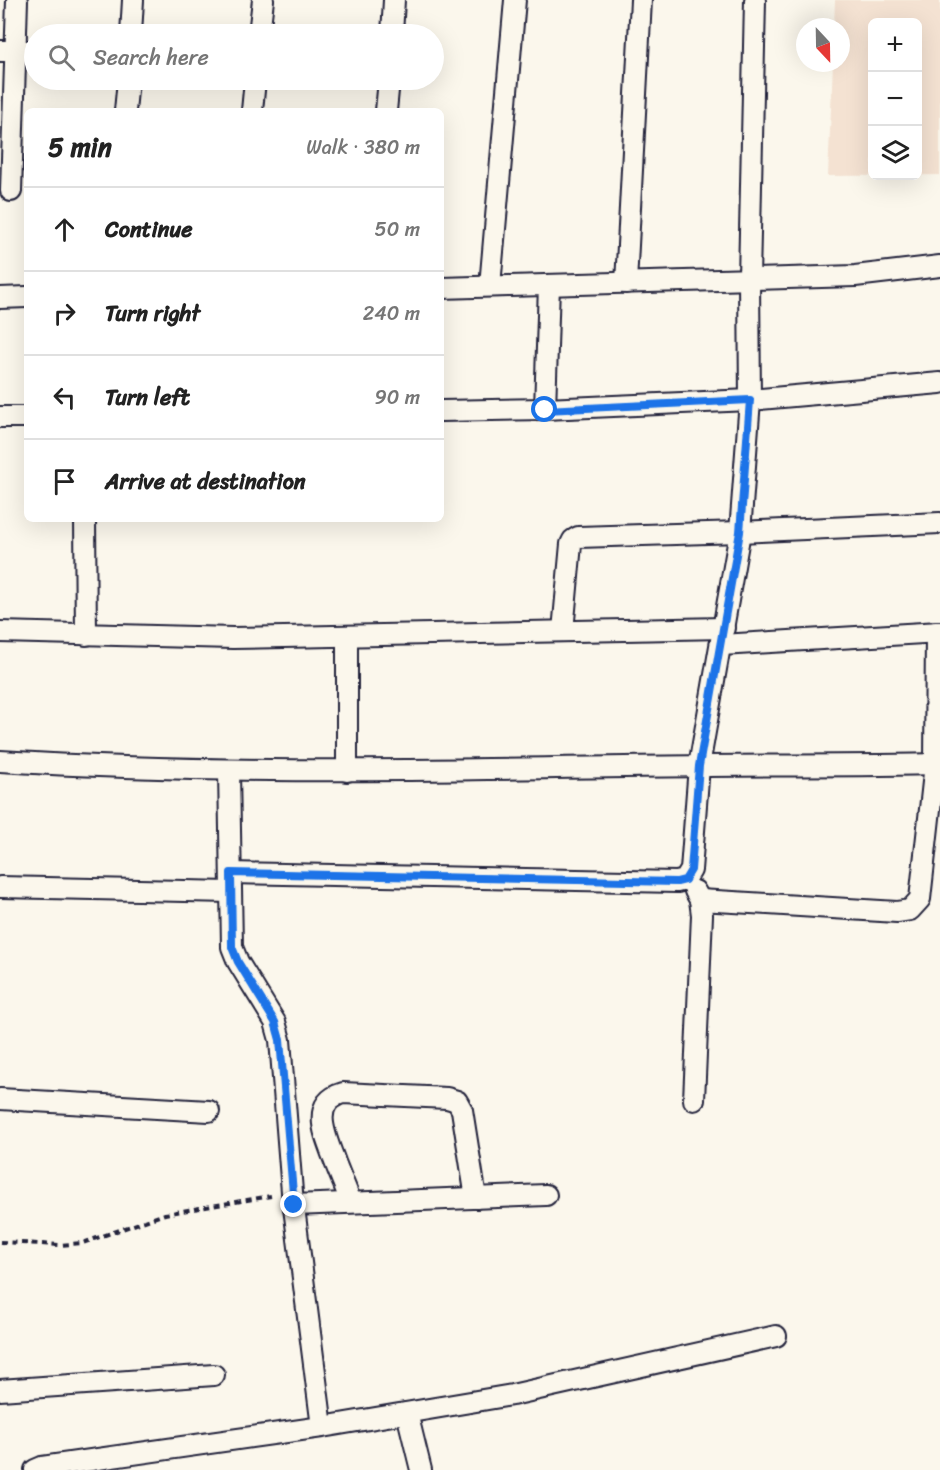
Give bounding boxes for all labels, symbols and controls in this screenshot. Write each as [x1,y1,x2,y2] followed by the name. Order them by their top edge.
[796,18,850,72] north arrow
[868,18,922,180] map controls
[868,18,922,72] button: +
[24,24,444,90] search box
[93,38,209,77] text: Search here
[45,41,78,74] icon: search
[868,72,922,126] button: −
[48,124,112,170] text: 5 min
[868,126,922,180] button: layers
[306,130,420,165] text: Walk · 380 m
[105,210,193,249] text: Continue
[375,212,420,247] text: 50 m
[48,213,81,246] icon: ahead
[105,294,200,333] text: Turn right
[363,296,420,331] text: 240 m
[48,297,81,330] icon: right
[105,378,190,417] text: Turn left
[375,380,420,415] text: 90 m
[48,381,81,414] icon: left
[531,396,557,422] route start
[105,462,306,501] text: Arrive at destination
[48,465,81,498] icon: arrive
[280,1191,306,1217] route end

